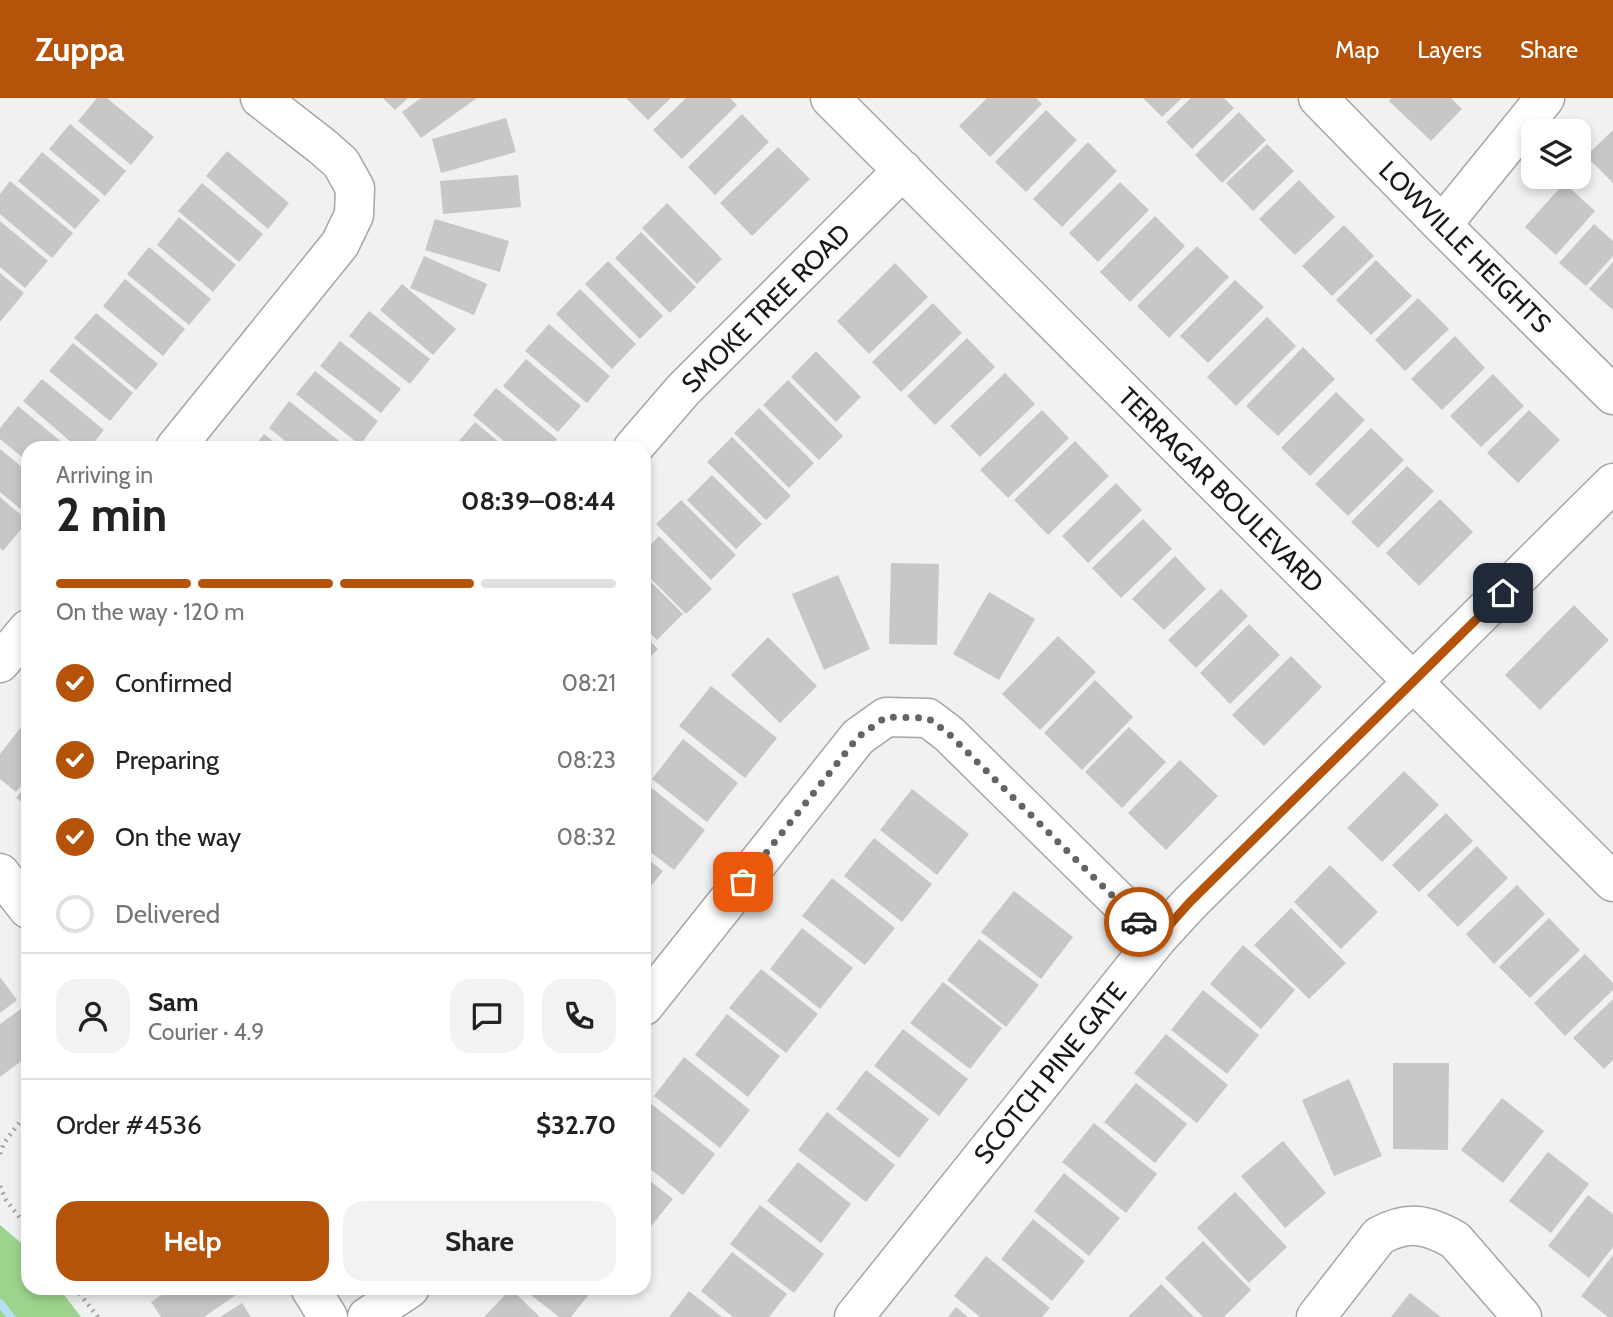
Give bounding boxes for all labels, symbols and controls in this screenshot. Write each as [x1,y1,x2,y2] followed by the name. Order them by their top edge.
[35,29,125,69] text: Zuppa
[1335,35,1379,64] text: Map
[1417,35,1482,64] text: Layers
[1520,35,1578,64] text: Share
[1521,119,1591,189] map controls
[1521,119,1591,189] button: layers
[1372,154,1558,340] street label: LOWVILLE HEIGHTS
[675,217,857,399] street label: SMOKE TREE ROAD
[1112,381,1330,599] street label: TERRAGAR BOULEVARD
[56,461,153,489] text: Arriving in
[461,485,616,517] text: 08:39–08:44
[56,487,167,543] text: 2 min
[1473,563,1533,623] pin
[1484,574,1522,612] icon: home
[56,598,244,626] text: On the way · 120 m
[56,664,94,702] icon: check
[115,667,232,699] text: Confirmed
[562,669,616,697] text: 08:21
[56,741,94,779] icon: check
[115,744,219,776] text: Preparing
[557,746,616,774] text: 08:23
[56,818,94,856] icon: check
[115,821,241,853] text: On the way
[557,823,616,851] text: 08:32
[713,852,773,912] pin
[724,863,762,901] icon: bag
[1104,887,1174,957] courier
[115,898,220,930] text: Delivered
[1120,903,1158,941] icon: car
[967,976,1133,1170] street label: SCOTCH PINE GATE
[56,979,130,1053] button: person
[450,979,524,1053] button: chat
[542,979,616,1053] button: phone
[148,986,199,1018] text: Sam
[148,1018,264,1046] text: Courier · 4.9
[56,1109,202,1141] text: Order #4536
[536,1109,616,1141] text: $32.70
[56,1201,329,1281] button: Help
[343,1201,616,1281] button: Share

